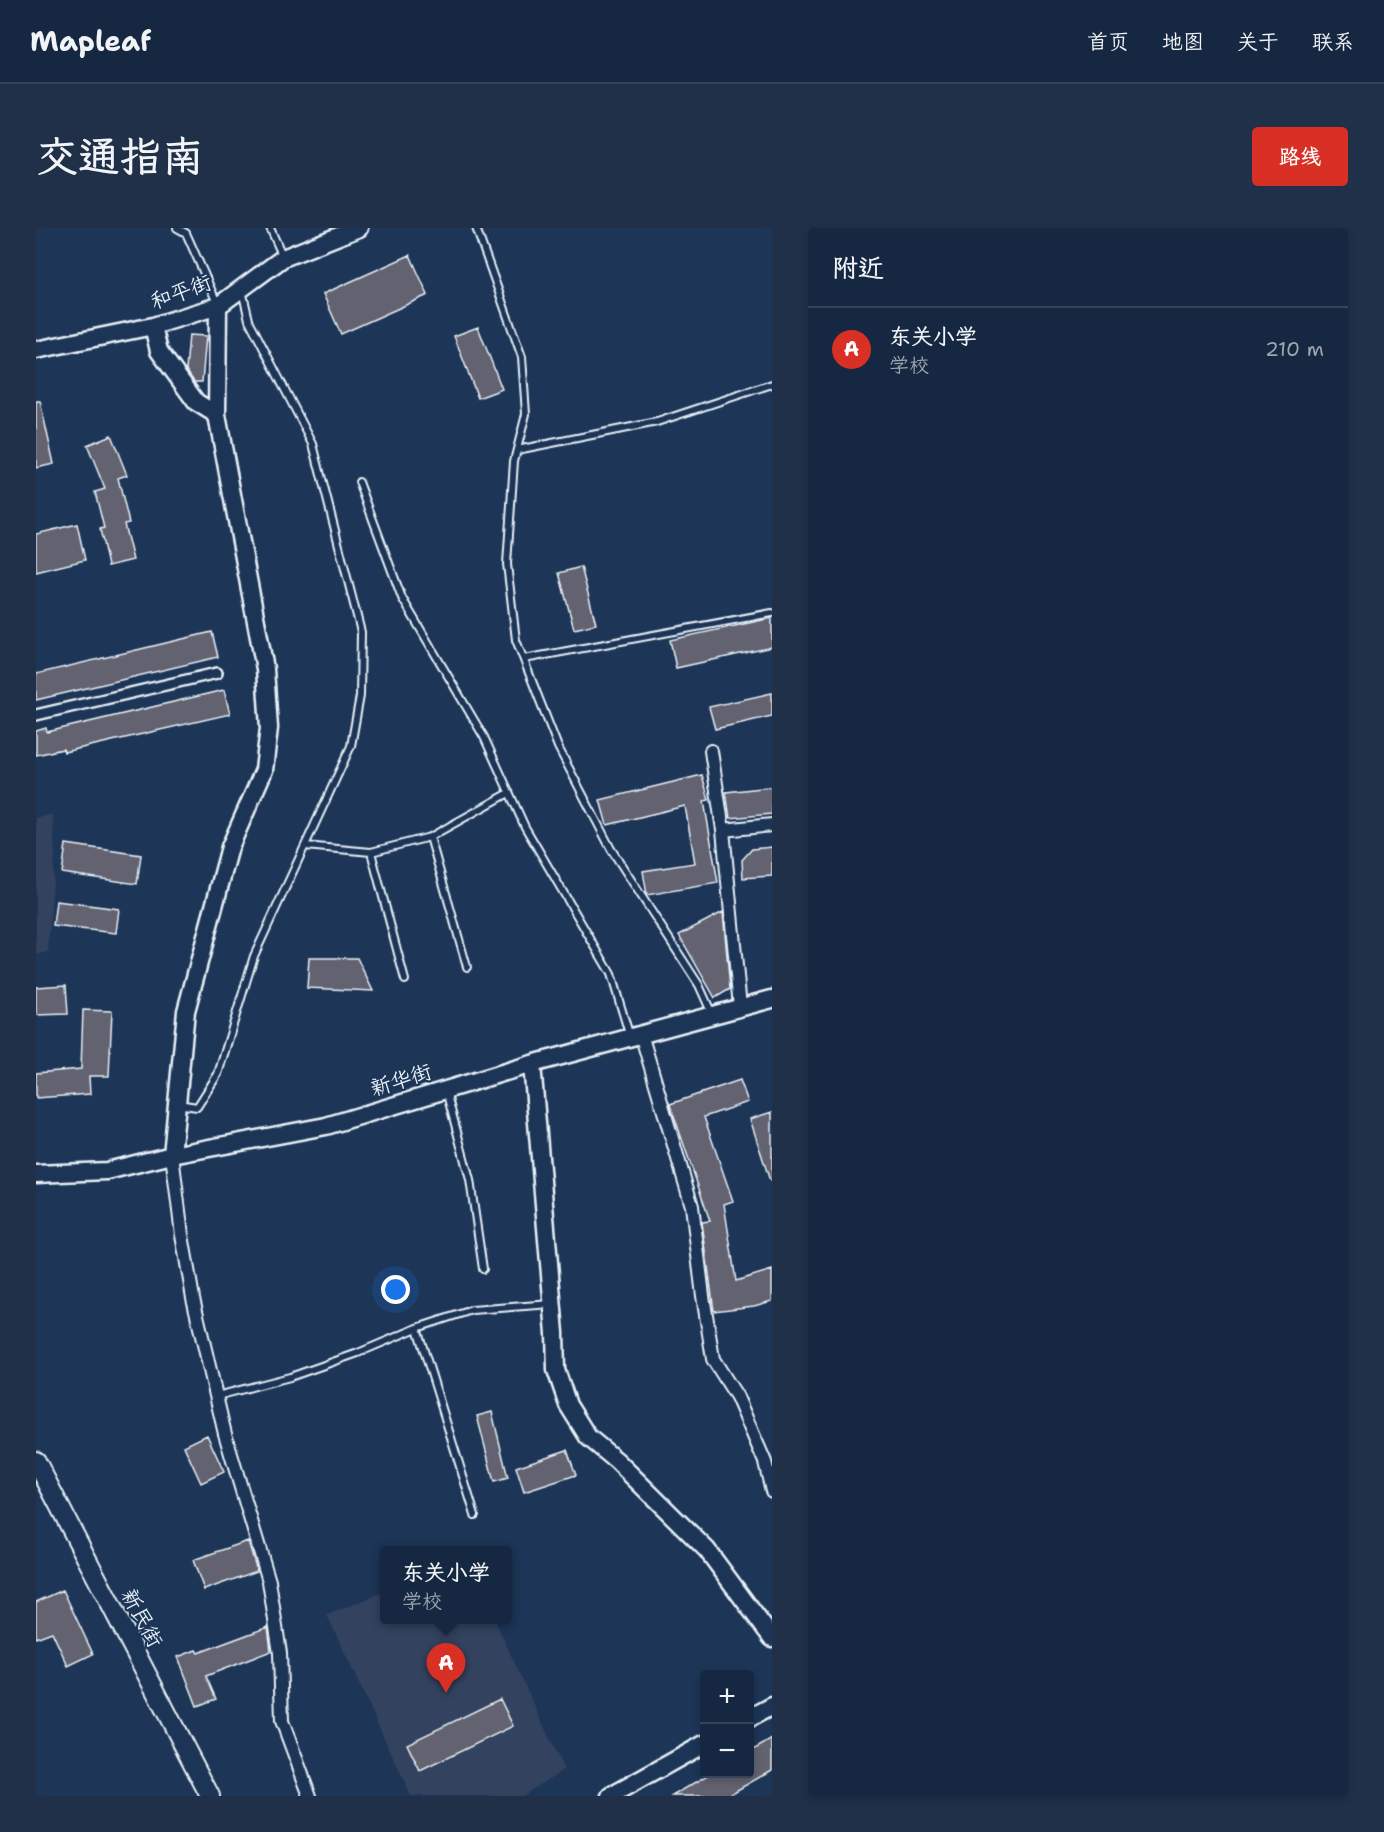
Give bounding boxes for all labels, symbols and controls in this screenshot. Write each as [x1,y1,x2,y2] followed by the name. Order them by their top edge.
[30,22,151,60] text: Mapleaf
[1087,28,1129,56] text: 首页
[1162,28,1204,56] text: 地图
[1237,28,1279,56] text: 关于
[1312,28,1354,56] text: 联系
[1252,127,1348,186] button: 路线
[36,128,204,184] text: 交通指南
[832,250,884,285] text: 附近
[147,268,215,316] street label: 和平街
[889,322,977,351] text: 东关小学
[844,336,859,362] text: A
[1265,336,1324,362] text: 210 m
[889,352,929,378] text: 学校
[367,1057,435,1103] street label: 新华街
[381,1275,410,1304] your location
[380,1546,512,1624] popup
[402,1558,490,1587] text: 东关小学
[115,1584,169,1652] street label: 新民街
[402,1588,442,1614] text: 学校
[426,1644,466,1693] pin: A
[700,1670,754,1778] map controls
[700,1670,754,1724] button: +
[700,1724,754,1778] button: −

